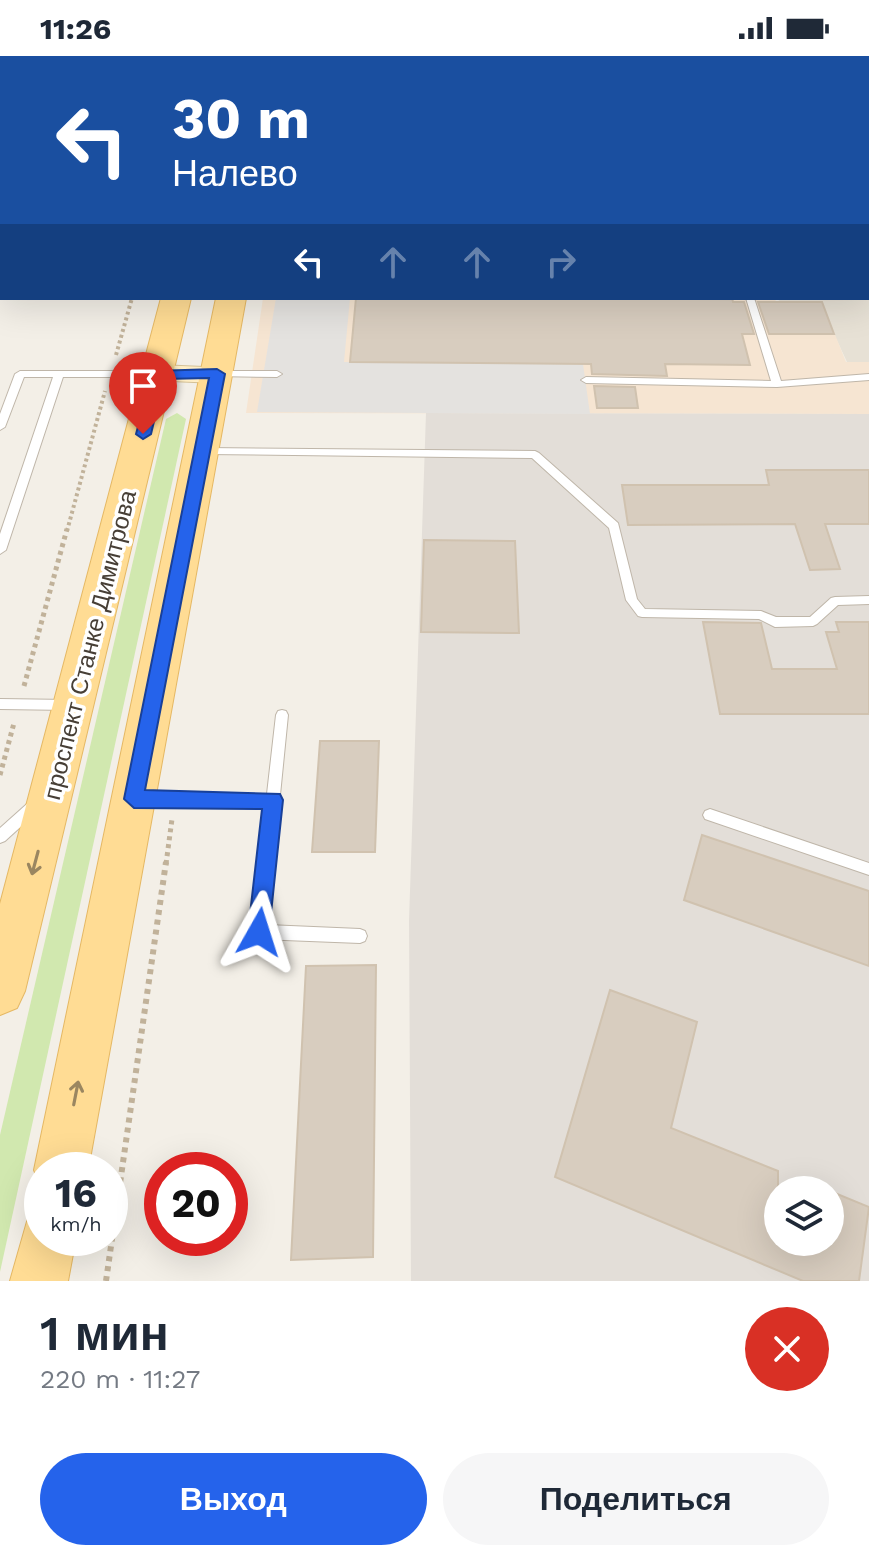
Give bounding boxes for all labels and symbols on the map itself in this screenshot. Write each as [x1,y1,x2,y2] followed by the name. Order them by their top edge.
[109,352,177,434] pin
[38,487,142,803] street label: проспект Станке Димитрова
[26,849,41,875] one-way arrow
[217,890,301,974] position arrow
[69,1081,84,1107] one-way arrow
[144,1152,248,1256] speed limit sign: 20

